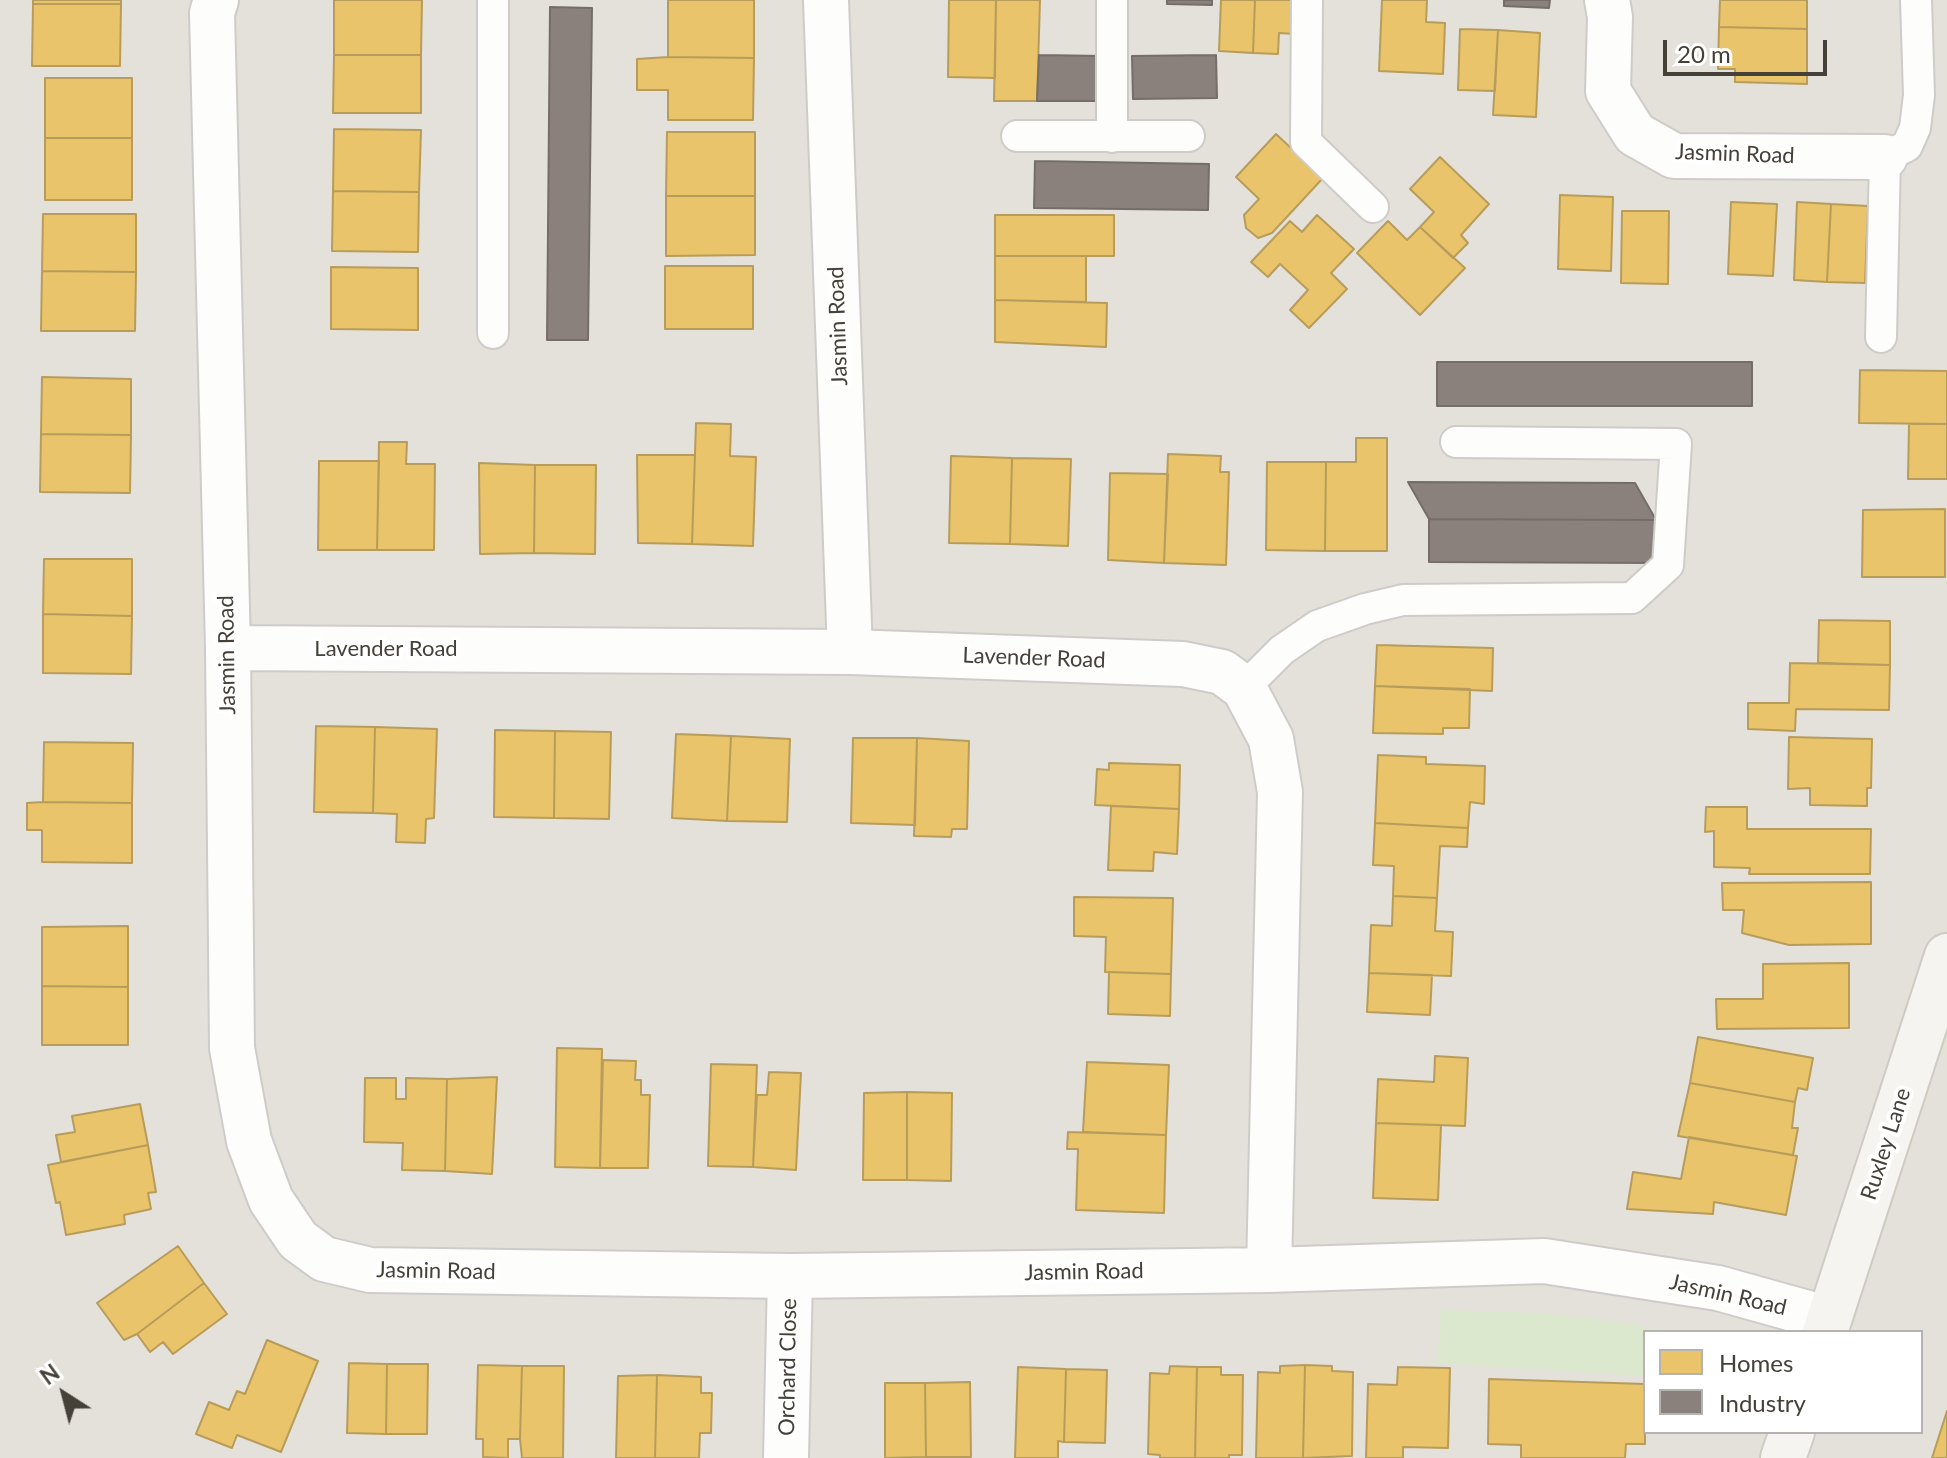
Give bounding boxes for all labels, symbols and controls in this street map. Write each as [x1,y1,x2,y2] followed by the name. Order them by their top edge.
[1667,24,1831,74] scale bar
[1677,39,1731,68] text: 20 m
[1675,139,1795,169] street label: Jasmin Road
[823,266,853,386] street label: Jasmin Road
[213,595,241,715] street label: Jasmin Road
[314,636,458,662] street label: Lavender Road
[962,642,1106,674] street label: Lavender Road
[1855,1085,1917,1203] street label: Ruxley Lane
[376,1257,496,1285] street label: Jasmin Road
[1024,1258,1144,1286] street label: Jasmin Road
[1667,1269,1789,1321] street label: Jasmin Road
[774,1298,802,1436] street label: Orchard Close
[1643,1330,1923,1434] legend
[1719,1348,1793,1377] text: Homes
[24,1354,104,1434] north arrow
[35,1358,64,1390] text: N
[1719,1388,1806,1417] text: Industry

